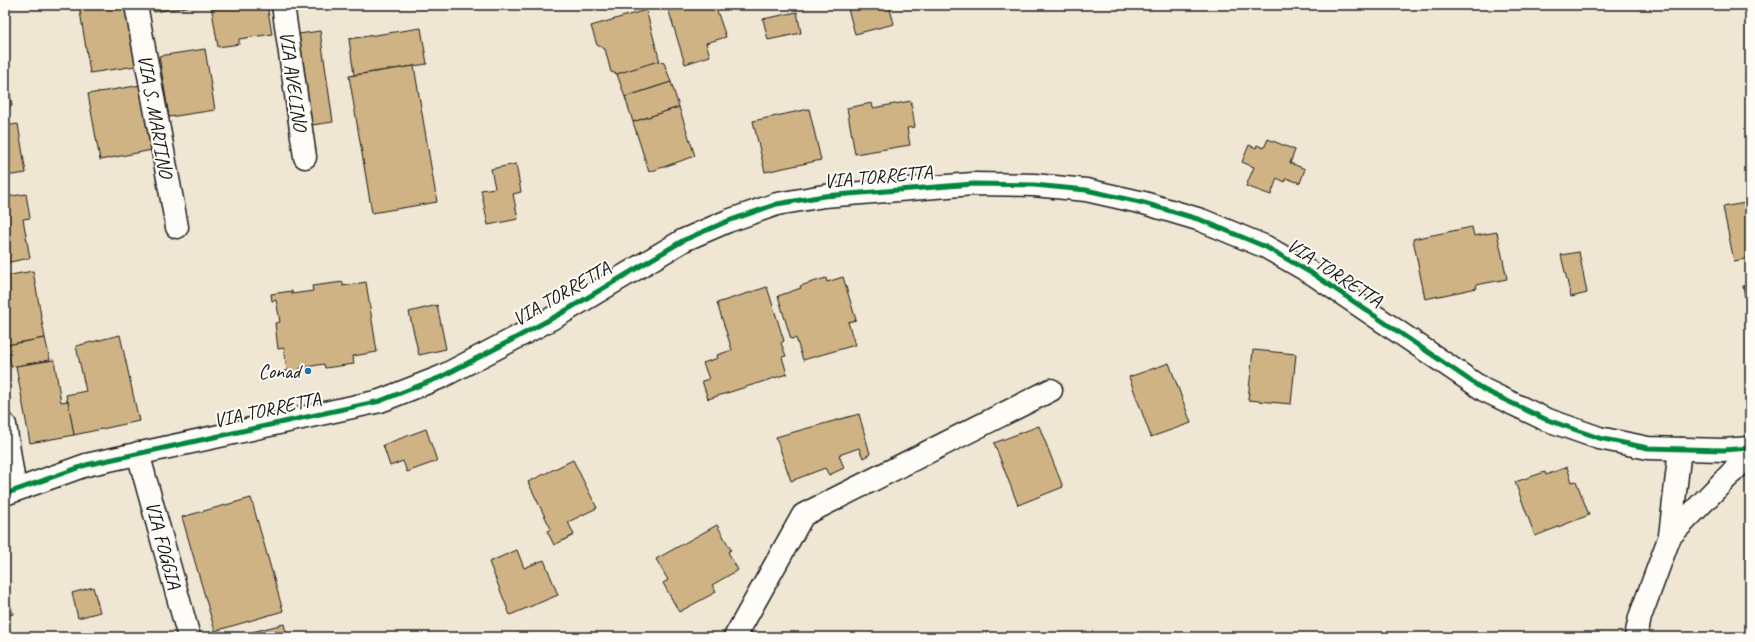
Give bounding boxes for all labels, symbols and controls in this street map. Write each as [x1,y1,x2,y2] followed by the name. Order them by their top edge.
[274,30,313,135] street label: VIA AVELINO
[132,53,179,182] street label: VIA S. MARTINO
[823,159,934,194] street label: VIA TORRETTA
[1282,232,1388,313] street label: VIA TORRETTA
[508,255,615,331] street label: VIA TORRETTA
[259,359,303,384] place label: Conad
[303,366,313,376] marker: Conad
[211,386,324,433] street label: VIA TORRETTA
[140,499,187,592] street label: VIA FOGGIA

